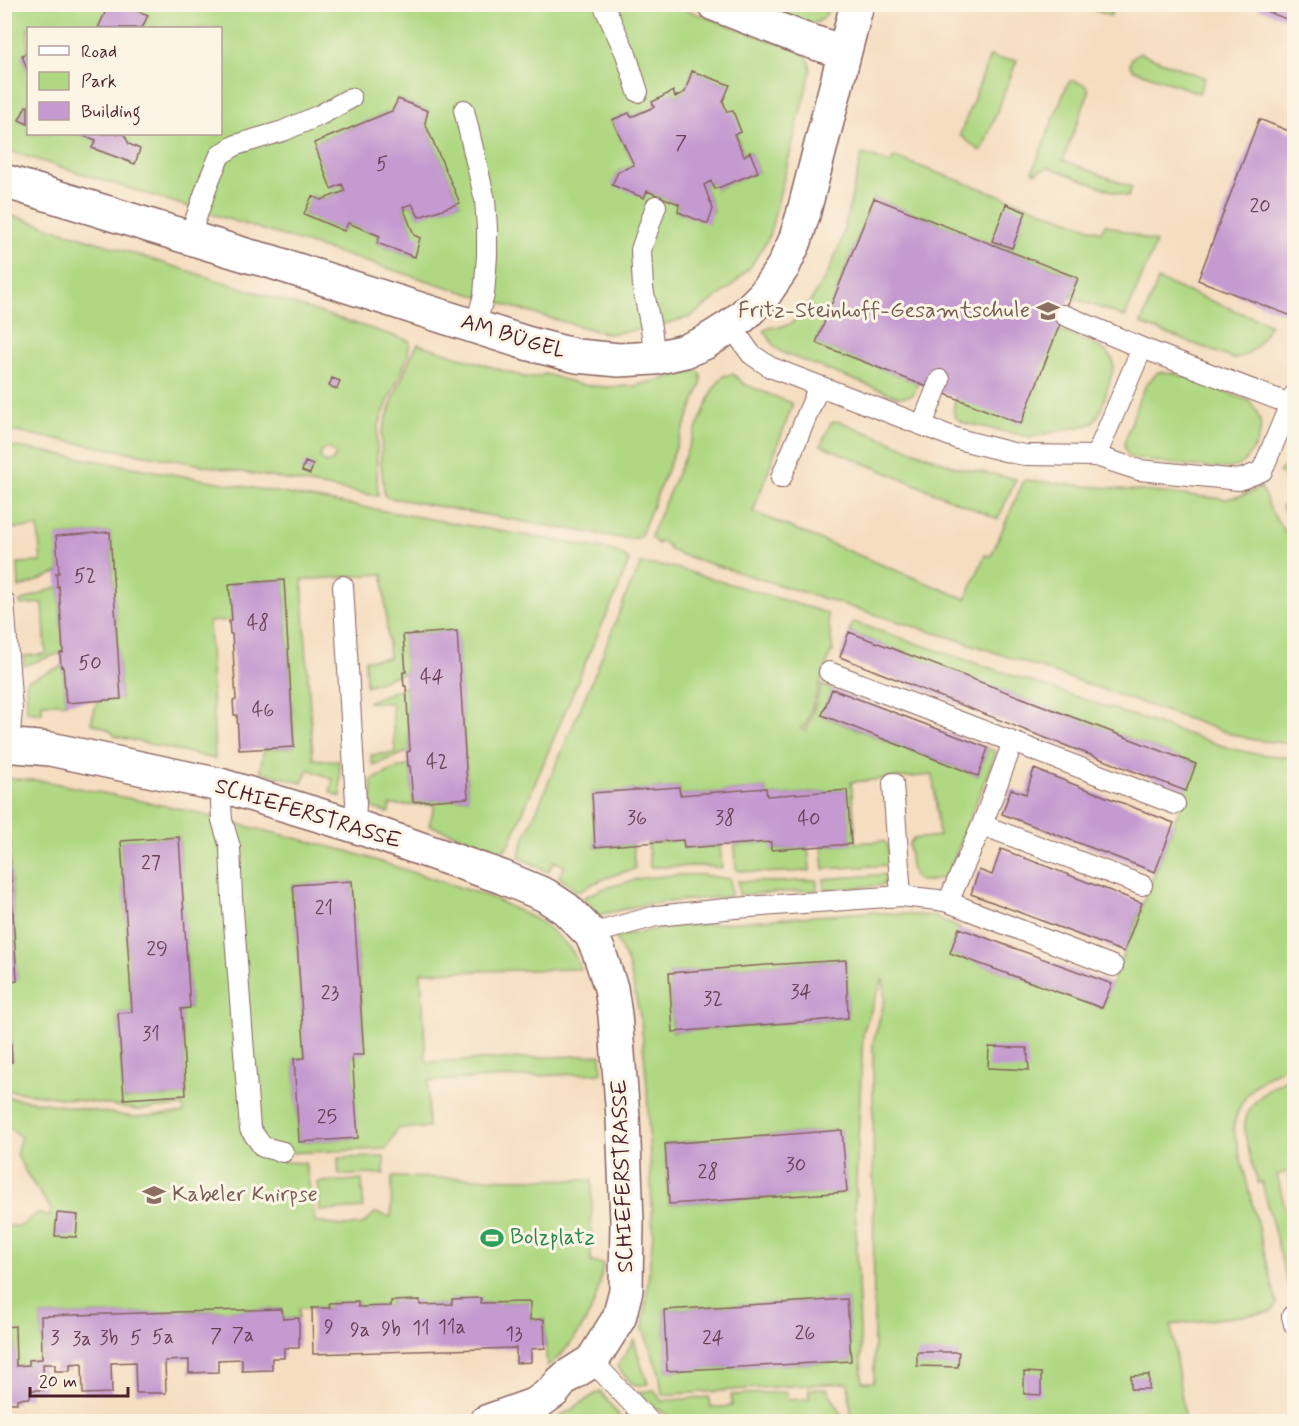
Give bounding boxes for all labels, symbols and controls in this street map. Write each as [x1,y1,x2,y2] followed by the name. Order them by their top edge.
[27,27,222,135] legend
[81,40,117,64] text: Road
[81,70,117,94] text: Park
[81,100,141,126] text: Building
[675,130,687,157] house number: 7
[376,151,388,178] house number: 5
[1249,193,1271,220] house number: 20
[738,297,1030,325] place label: Fritz-Steinhoff-Gesamtschule
[1035,298,1061,324] school or university icon: Fritz-Steinhoff-Gesamtschule
[457,308,569,366] street label: AM BÜGEL
[74,563,96,590] house number: 52
[247,610,269,637] house number: 48
[78,650,102,677] house number: 50
[420,664,444,691] house number: 44
[252,697,274,724] house number: 46
[426,749,448,776] house number: 42
[211,772,405,856] street label: SCHIEFERSTRASSE
[627,805,647,832] house number: 36
[715,805,735,832] house number: 38
[797,806,821,833] house number: 40
[141,850,161,877] house number: 27
[315,895,333,922] house number: 21
[146,936,168,963] house number: 29
[790,979,812,1006] house number: 34
[321,980,339,1007] house number: 23
[703,986,723,1013] house number: 32
[142,1021,160,1048] house number: 31
[606,1079,640,1273] street label: SCHIEFERSTRASSE
[317,1104,337,1131] house number: 25
[786,1152,806,1179] house number: 30
[698,1159,718,1186] house number: 28
[172,1181,318,1209] place label: Kabeler Knirpse
[141,1182,167,1208] school or university icon: Kabeler Knirpse
[510,1224,596,1252] place label: Bolzplatz
[479,1225,505,1251] sports icon: Bolzplatz
[324,1314,334,1341] house number: 9
[438,1314,466,1341] house number: 11a
[412,1315,430,1342] house number: 11
[381,1316,401,1343] house number: 9b
[350,1317,370,1344] house number: 9a
[795,1320,815,1347] house number: 26
[505,1321,523,1348] house number: 13
[232,1322,254,1349] house number: 7a
[210,1323,222,1350] house number: 7
[152,1324,174,1351] house number: 5a
[50,1325,60,1352] house number: 3
[100,1325,119,1352] house number: 3b
[130,1325,142,1352] house number: 5
[702,1325,724,1352] house number: 24
[72,1326,92,1353] house number: 3a
[30,1360,128,1398] scale bar
[39,1370,77,1394] text: 20 m

